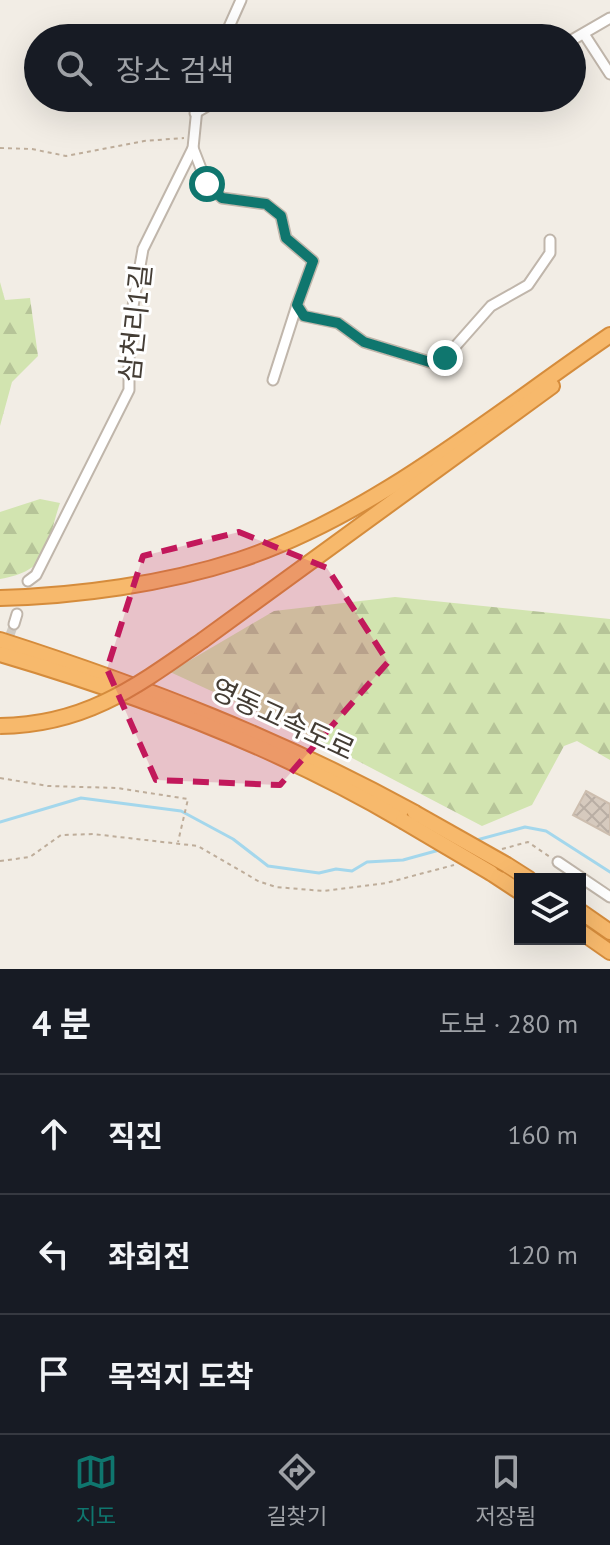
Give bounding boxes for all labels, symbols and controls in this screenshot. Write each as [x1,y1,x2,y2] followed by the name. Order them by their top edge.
[24,24,586,112] search box
[52,46,96,90] icon: search
[116,50,234,89] text: 장소 검색
[189,166,225,202] route start
[110,262,159,384] street label: 삼천리1길
[427,340,463,376] route end
[205,669,361,768] street label: 영동고속도로
[514,873,586,945] map controls
[514,873,586,945] button: layers
[32,1001,91,1045] text: 4 분
[439,1007,578,1040] text: 도보 · 280 m
[32,1112,76,1156] icon: ahead
[108,1116,163,1155] text: 직진
[507,1118,578,1151] text: 160 m
[32,1232,76,1276] icon: left
[108,1236,191,1275] text: 좌회전
[507,1238,578,1271] text: 120 m
[32,1352,76,1396] icon: arrive
[108,1356,254,1395] text: 목적지 도착
[74,1450,118,1530] tab: 지도
[266,1450,327,1530] tab: 길찾기
[475,1450,536,1530] tab: 저장됨

